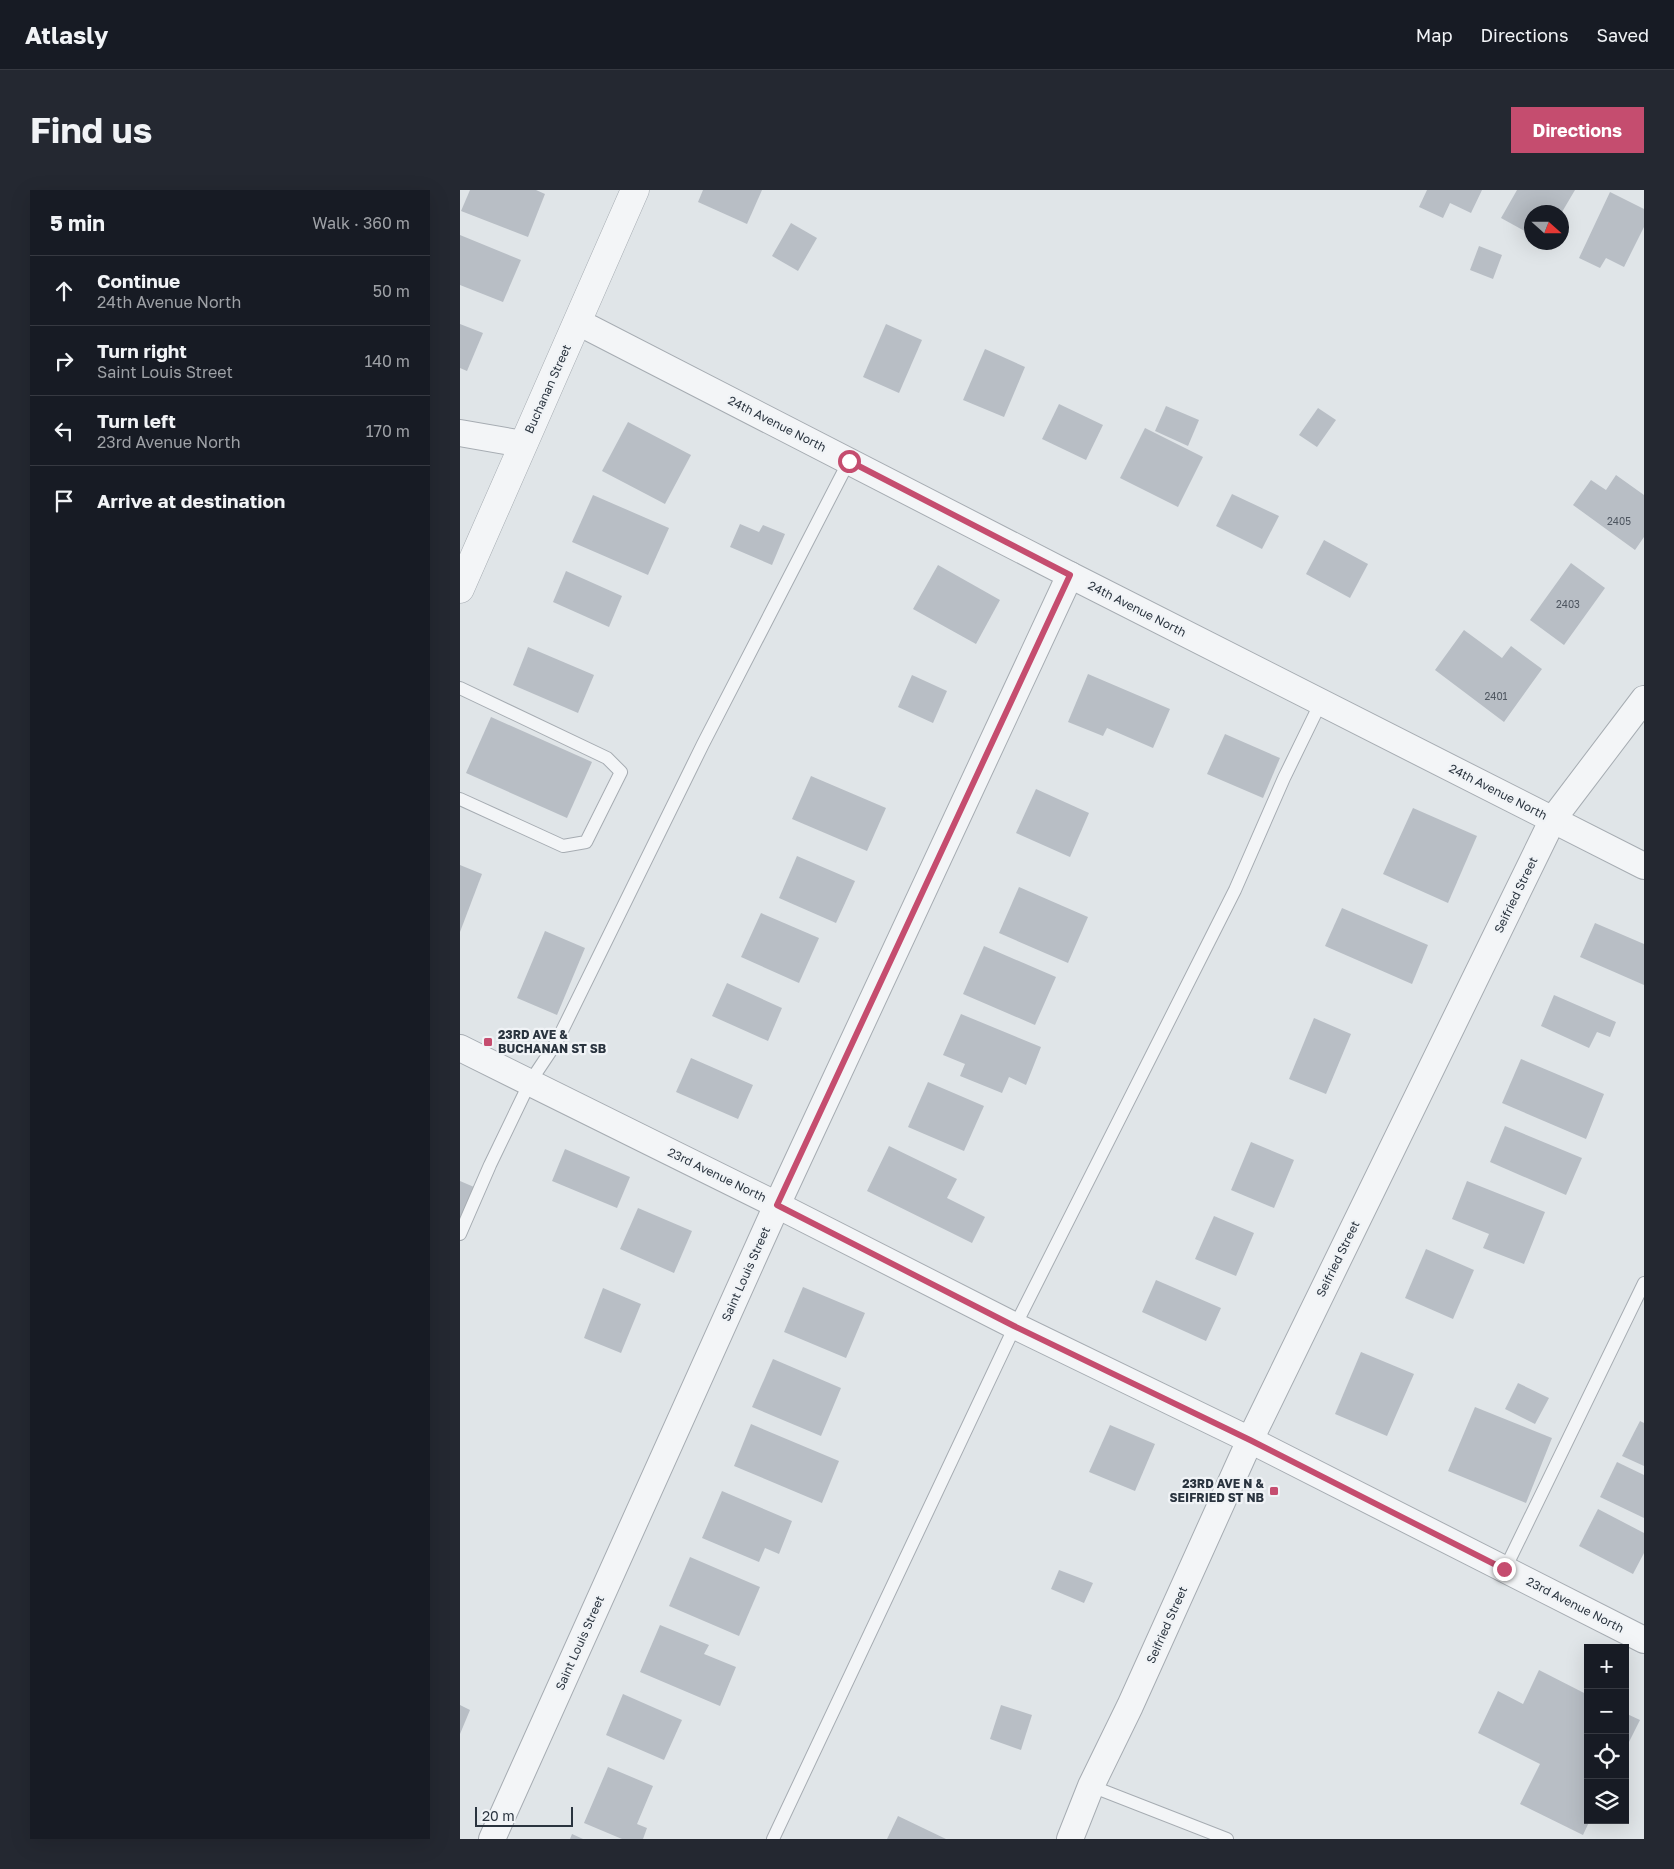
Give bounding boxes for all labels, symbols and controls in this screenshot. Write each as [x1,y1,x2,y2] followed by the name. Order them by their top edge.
[25,20,108,49] text: Atlasly
[1416,24,1452,46] text: Map
[1480,24,1568,46] text: Directions
[1596,24,1649,46] text: Saved
[1511,107,1644,153] button: Directions
[30,109,152,151] text: Find us
[1524,205,1569,250] north arrow
[50,210,105,236] text: 5 min
[312,213,410,233] text: Walk · 360 m
[97,269,180,292] text: Continue
[50,277,78,305] icon: ahead
[373,281,410,301] text: 50 m
[97,292,241,312] text: 24th Avenue North
[97,339,187,362] text: Turn right
[521,342,574,436] street label: Buchanan Street
[50,347,78,375] icon: right
[364,351,410,371] text: 140 m
[97,362,233,382] text: Saint Louis Street
[726,392,829,455] street label: 24th Avenue North
[97,409,176,432] text: Turn left
[50,417,78,445] icon: left
[366,421,410,441] text: 170 m
[97,432,241,452] text: 23rd Avenue North
[838,450,861,473] route start
[50,487,78,515] icon: arrive
[97,489,285,512] text: Arrive at destination
[1607,515,1631,527] house number: 2405
[1086,577,1189,640] street label: 24th Avenue North
[1556,598,1580,610] house number: 2403
[1485,690,1508,702] house number: 2401
[1447,760,1550,823] street label: 24th Avenue North
[1491,854,1541,935] street label: Seifried Street
[498,1027,607,1056] place label: 23RD AVE & BUCHANAN ST SB
[482,1036,494,1048] marker: 23RD AVE & BUCHANAN ST SB
[666,1144,769,1205] street label: 23rd Avenue North
[1313,1218,1363,1299] street label: Seifried Street
[718,1224,773,1323] street label: Saint Louis Street
[1170,1476,1265,1505] place label: 23RD AVE N & SEIFRIED ST NB
[1268,1485,1280,1497] marker: 23RD AVE N & SEIFRIED ST NB
[1493,1558,1516,1581] route end
[1524,1573,1627,1636] street label: 23rd Avenue North
[1143,1584,1190,1666] street label: Seifried Street
[552,1593,607,1692] street label: Saint Louis Street
[1584,1644,1629,1824] map controls
[1584,1644,1629,1689] button: +
[1584,1689,1629,1734] button: −
[1584,1734,1629,1779] button: locate
[1584,1779,1629,1824] button: layers
[475,1804,572,1827] scale bar
[482,1807,515,1824] text: 20 m

